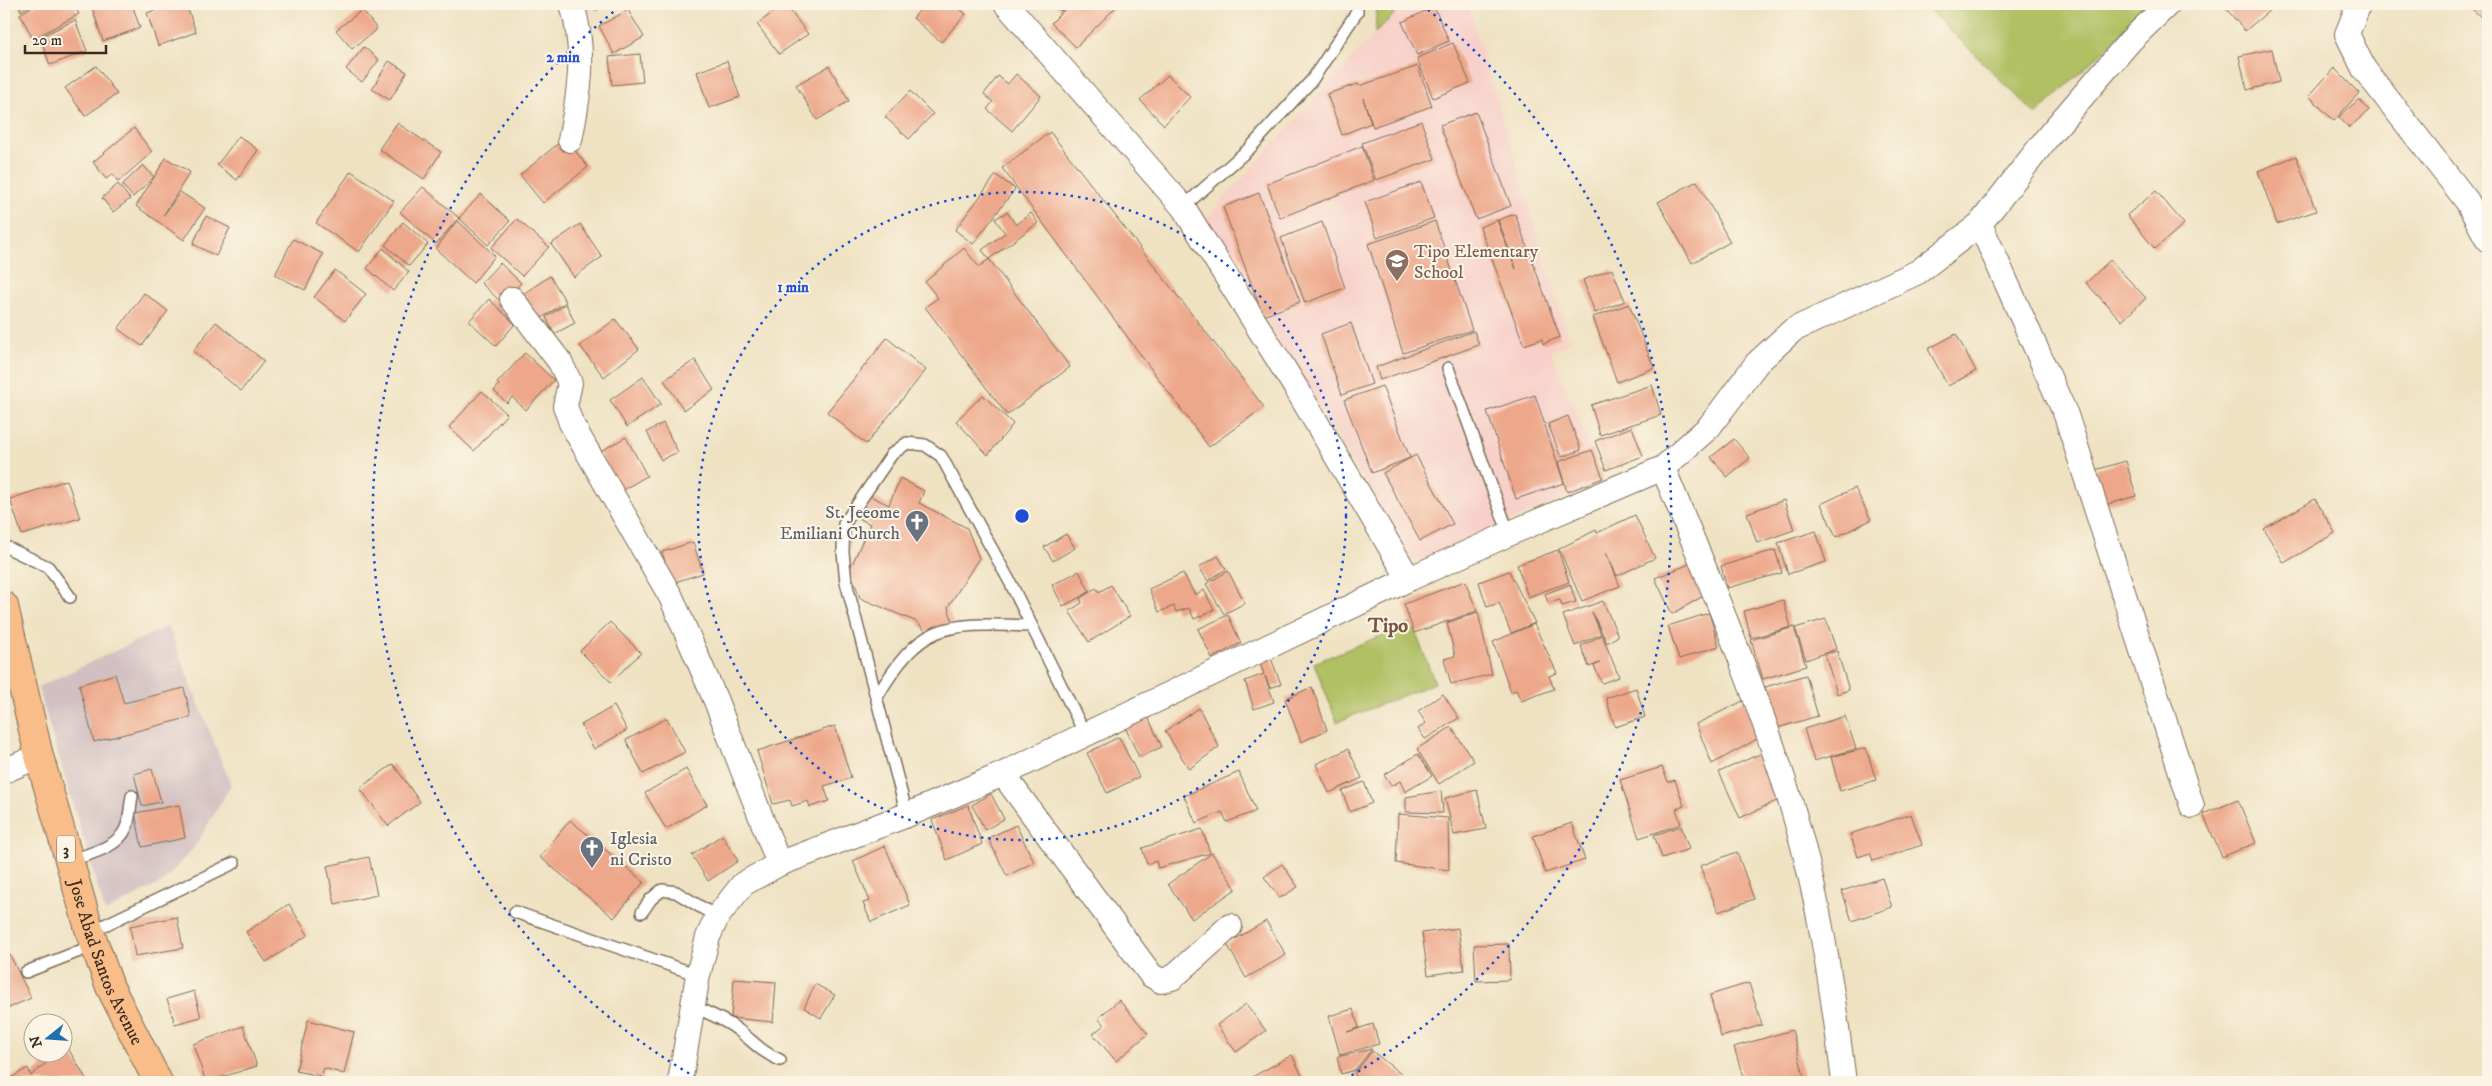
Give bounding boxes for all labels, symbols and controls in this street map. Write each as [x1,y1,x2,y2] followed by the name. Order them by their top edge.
[25,22,106,54] scale bar
[32,31,62,50] text: 20 m
[546,48,580,67] text: 2 min
[1414,241,1539,284] place label: Tipo Elementary School
[1384,248,1410,282] school or university icon: Tipo Elementary School
[777,278,809,297] text: 1 min
[780,502,901,545] place label: St. Jeeome Emiliani Church
[1013,507,1031,525] centre of rings
[904,509,930,543] church icon: St. Jeeome Emiliani Church
[1367,614,1408,639] district label: Tipo
[610,828,672,871] place label: Iglesia ni Cristo
[579,835,605,869] church icon: Iglesia ni Cristo
[57,836,75,862] road number: 3
[63,875,147,1049] street label: Jose Abad Santos Avenue
[22,1014,72,1064] north arrow
[26,1033,47,1050] text: N

